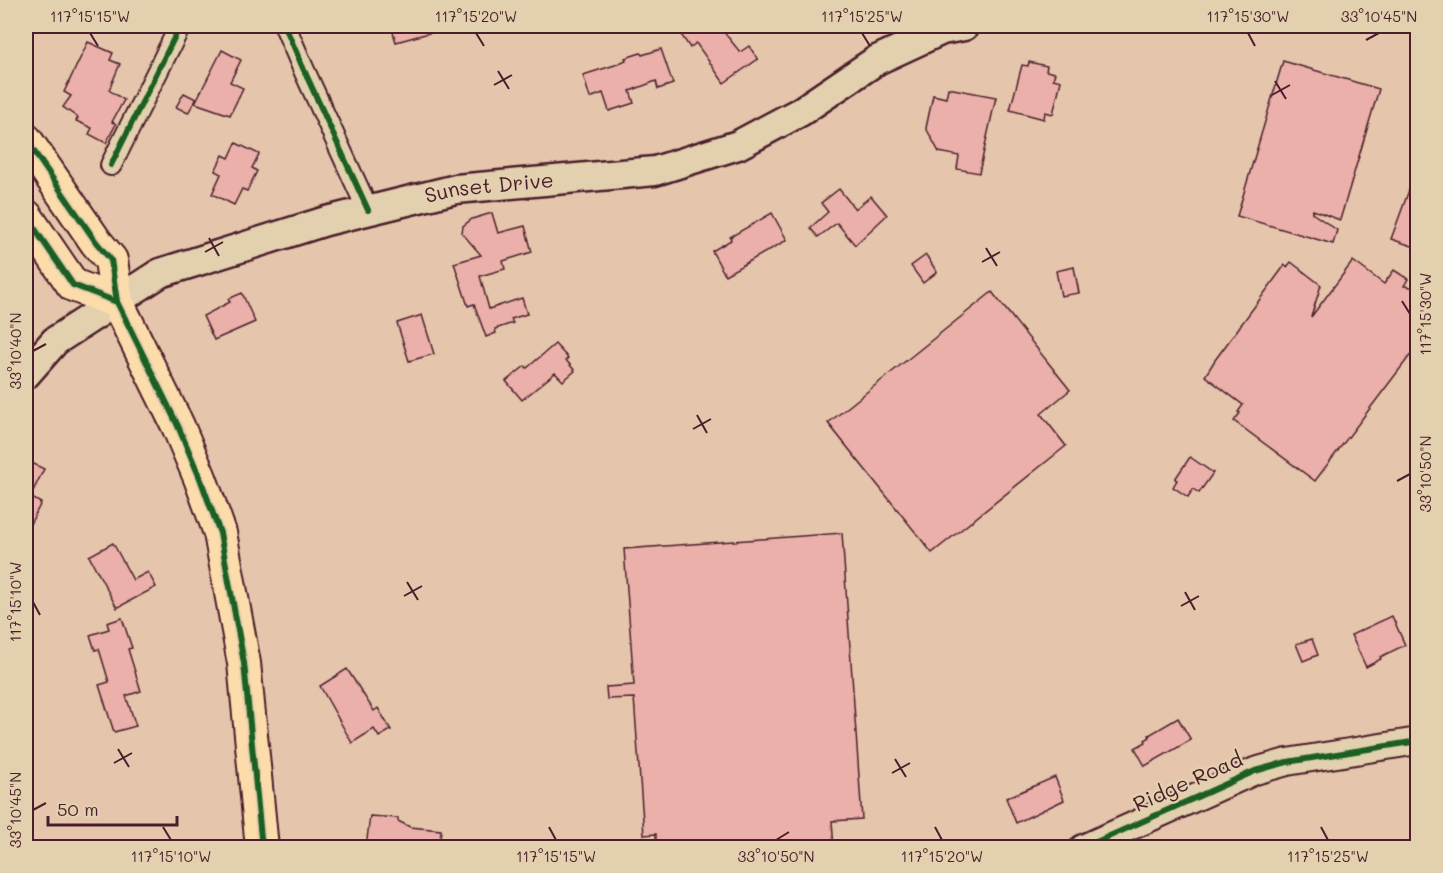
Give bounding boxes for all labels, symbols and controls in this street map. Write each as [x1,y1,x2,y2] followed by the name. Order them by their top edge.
[50,6,130,26] text: 117°15'15"W
[435,6,517,26] text: 117°15'20"W
[821,6,903,26] text: 117°15'25"W
[1207,6,1289,26] text: 117°15'30"W
[1341,6,1417,26] text: 33°10'45"N
[422,165,555,208] street label: Sunset Drive
[1415,273,1435,355] text: 117°15'30"W
[5,312,25,390] text: 33°10'40"N
[1415,436,1435,513] text: 33°10'50"N
[5,562,25,642] text: 117°15'10"W
[1128,744,1247,817] street label: Ridge Road
[5,772,25,848] text: 33°10'45"N
[48,789,177,827] scale bar
[57,797,99,821] text: 50 m
[131,846,211,866] text: 117°15'10"W
[516,846,596,866] text: 117°15'15"W
[738,846,815,866] text: 33°10'50"N
[901,846,983,866] text: 117°15'20"W
[1287,846,1369,866] text: 117°15'25"W

